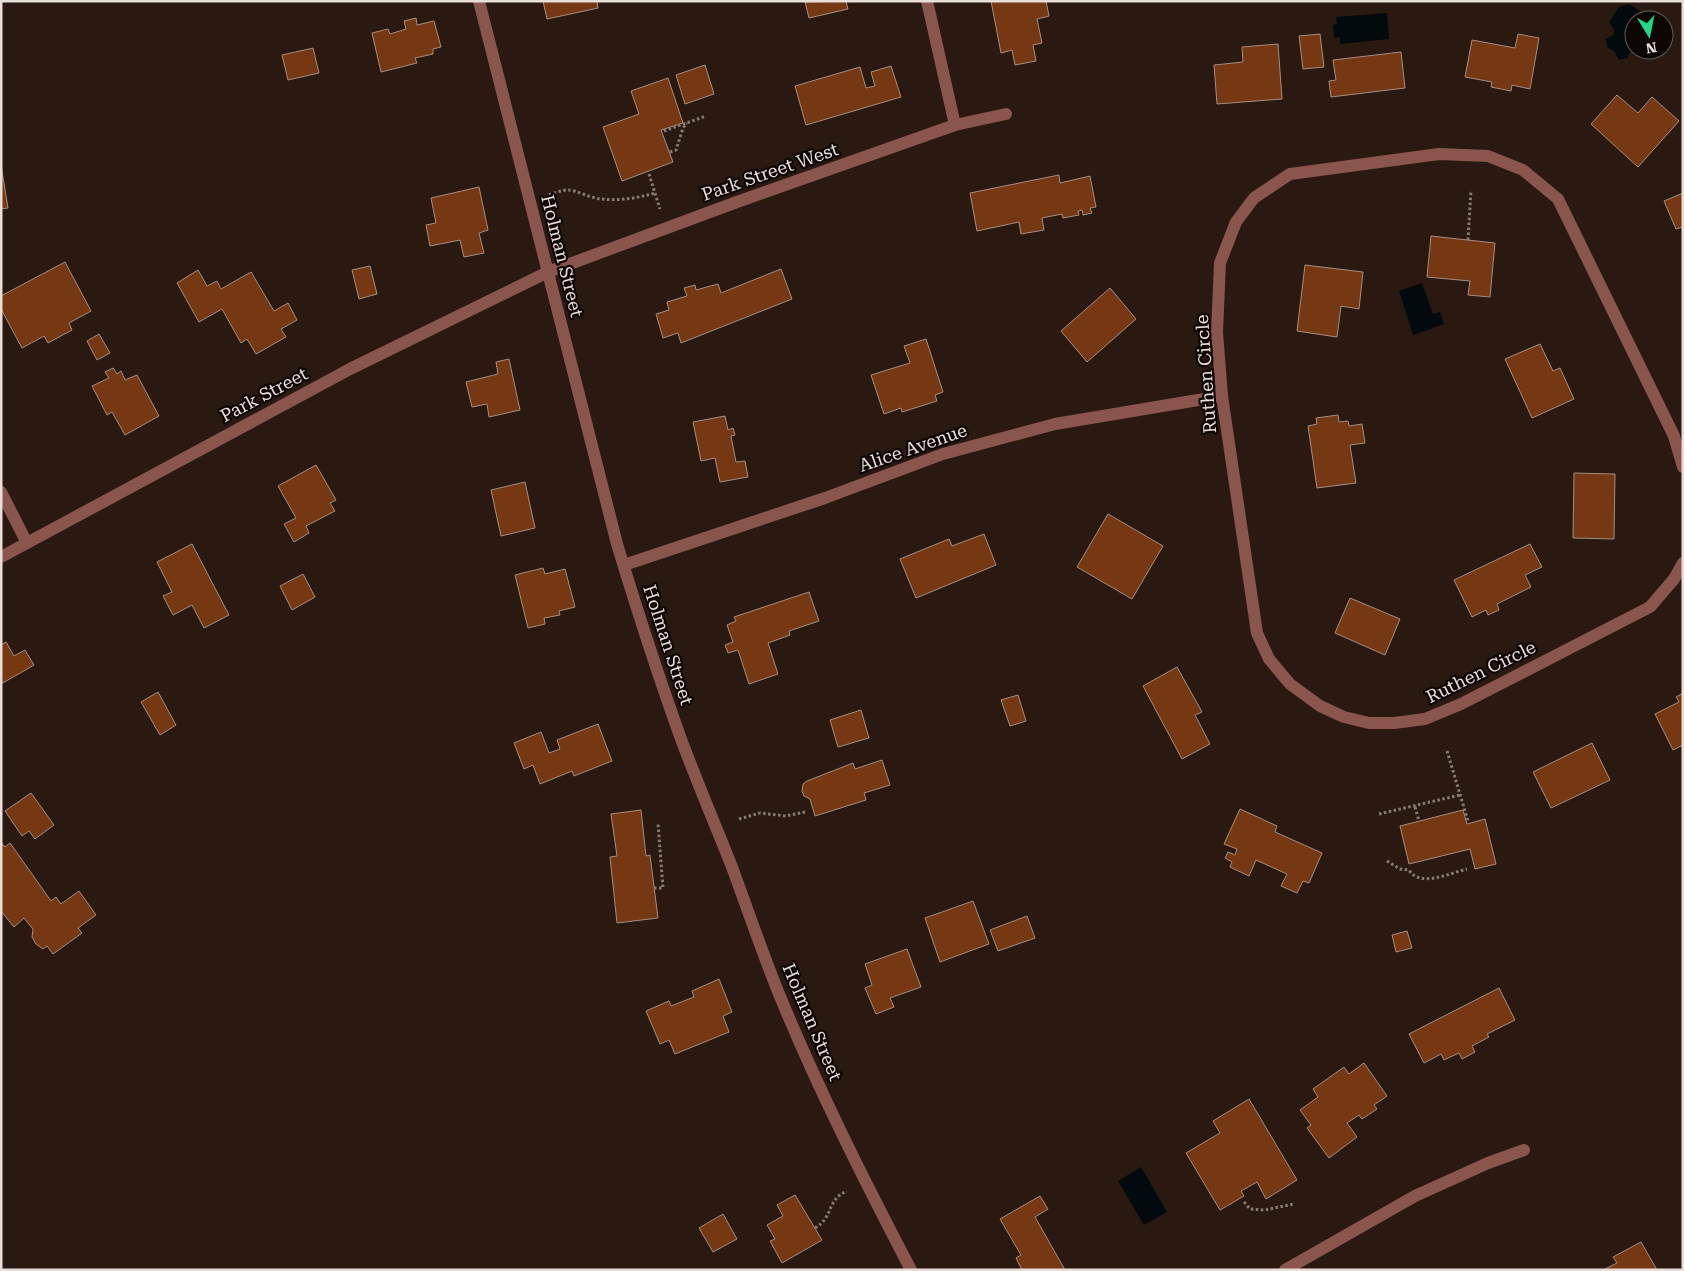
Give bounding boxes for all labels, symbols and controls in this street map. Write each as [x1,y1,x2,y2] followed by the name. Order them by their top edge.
[1624,10,1674,60] north arrow
[1644,39,1658,57] text: N
[699,138,841,205] street label: Park Street West
[537,193,588,320] street label: Holman Street
[1191,314,1220,434] street label: Ruthen Circle
[217,363,311,426] street label: Park Street
[856,419,970,476] street label: Alice Avenue
[639,582,698,708] street label: Holman Street
[1423,636,1539,707] street label: Ruthen Circle
[778,960,847,1084] street label: Holman Street

